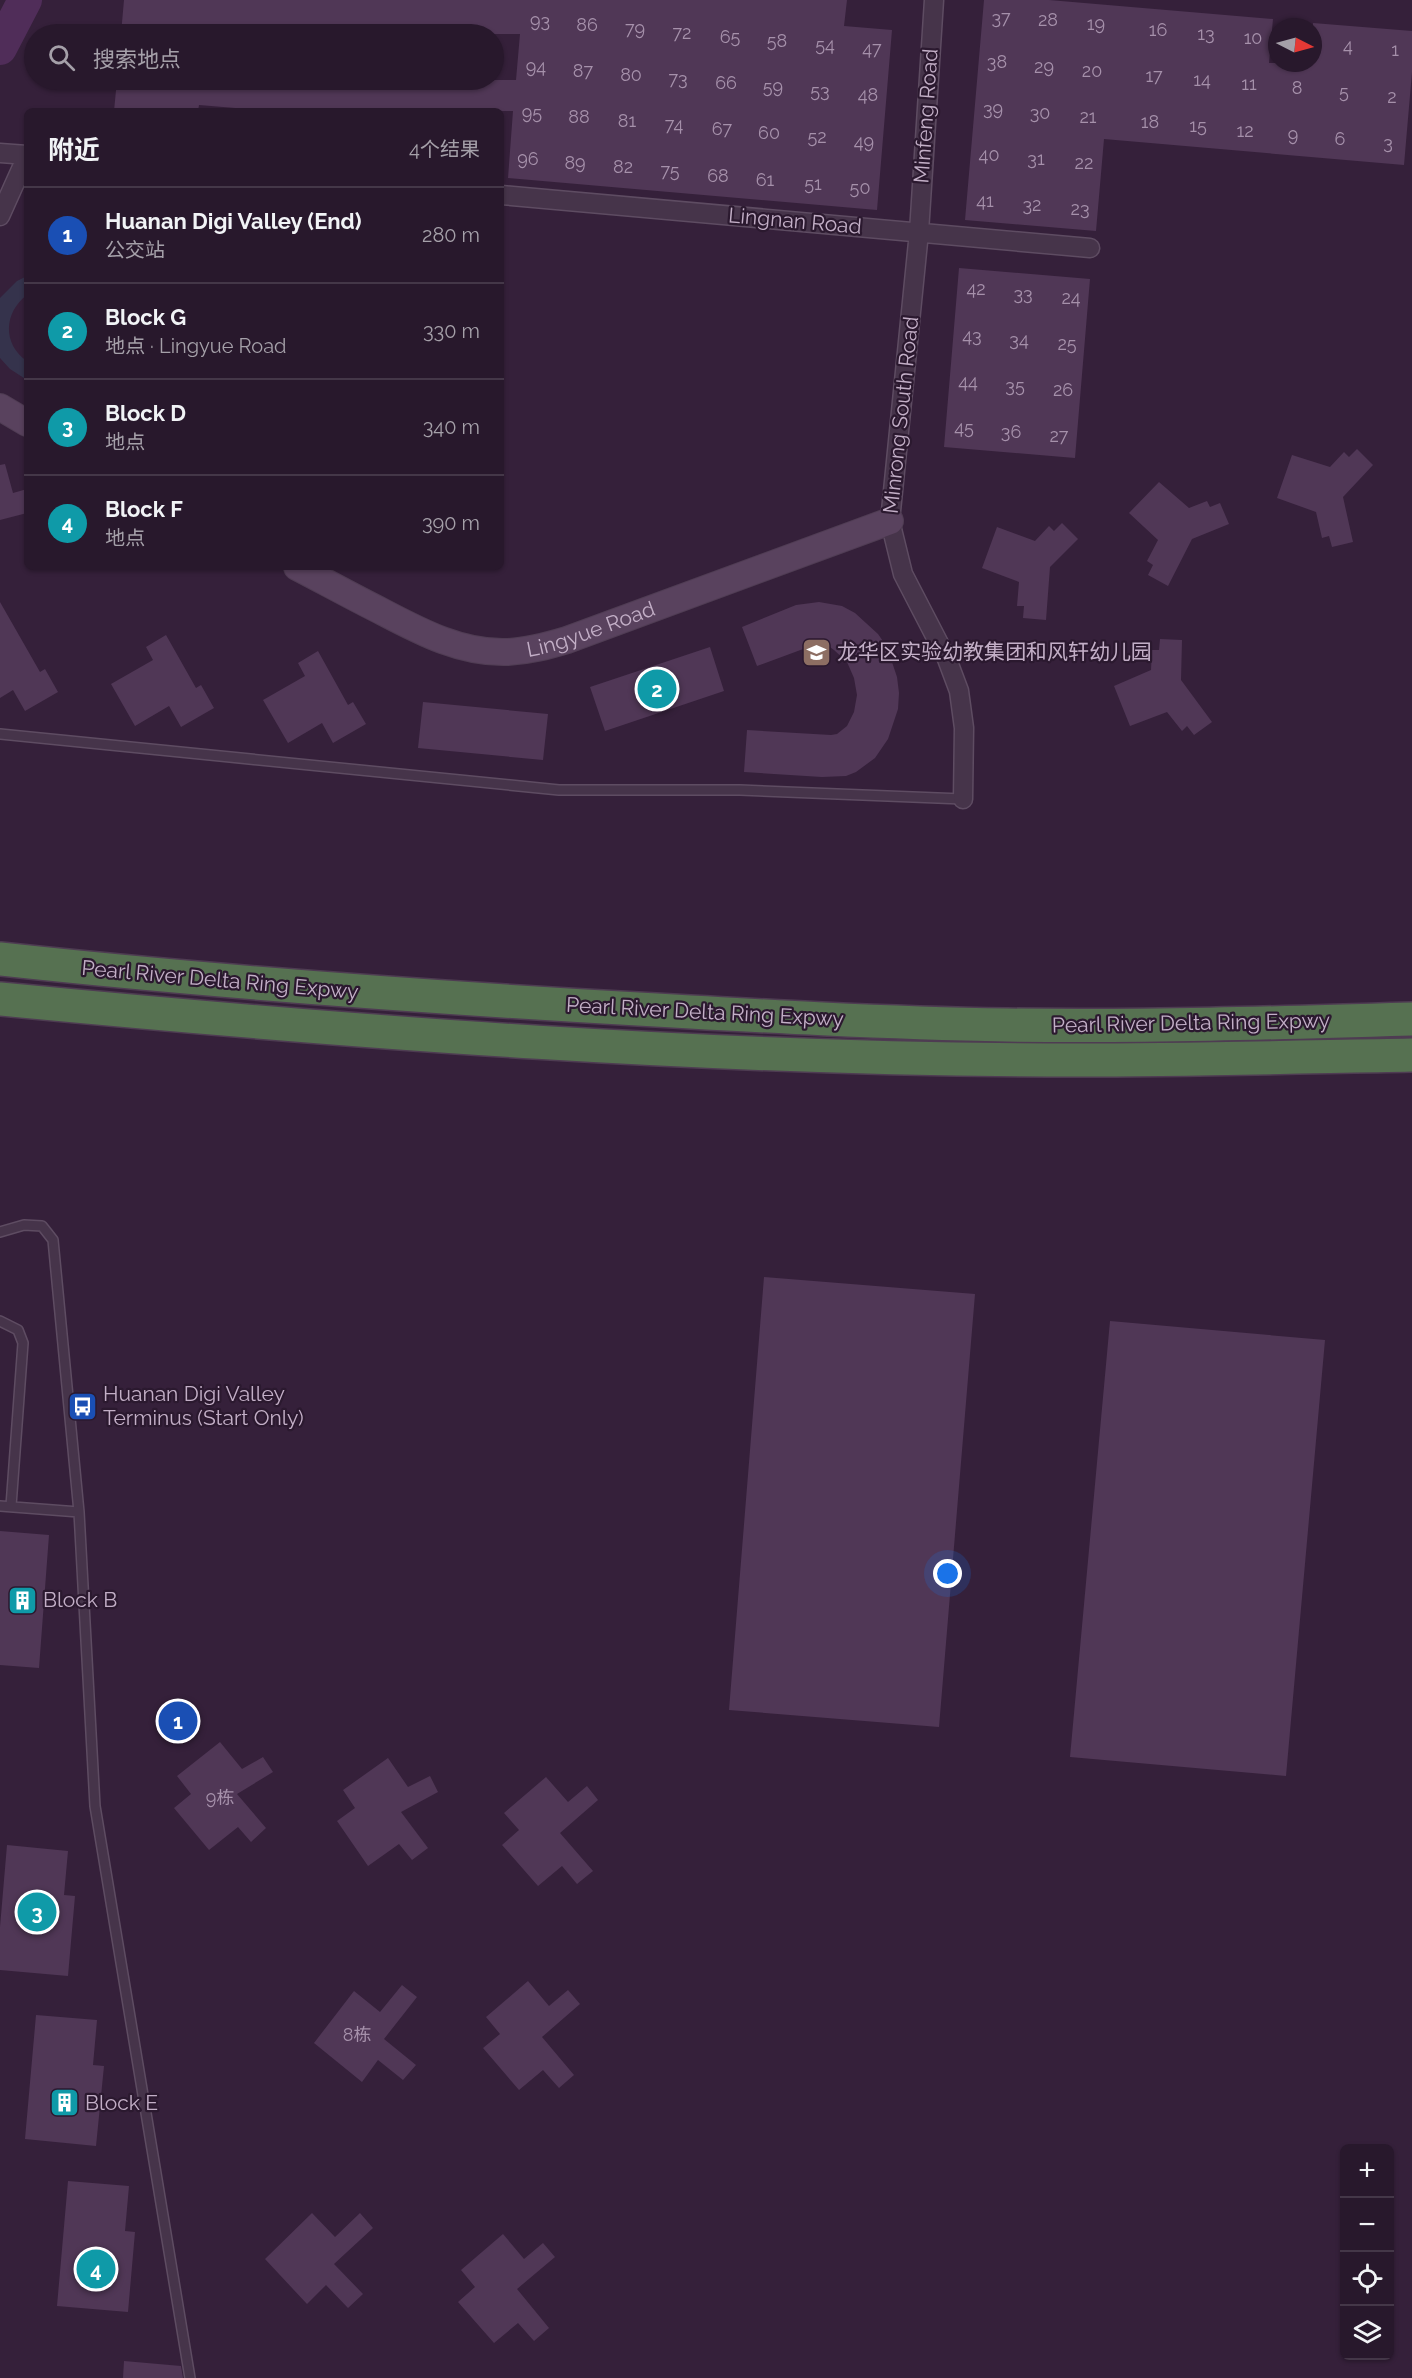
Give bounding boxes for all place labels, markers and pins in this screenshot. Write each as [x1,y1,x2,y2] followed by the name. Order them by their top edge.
[800,636,832,668] school or university icon: 龙华区实验幼教集团和风轩幼儿园
[837,639,1152,664] place label: 龙华区实验幼教集团和风轩幼儿园
[638,666,676,712] pin: 2
[103,1381,304,1430] place label: Huanan Digi Valley Terminus (Start Only)
[66,1390,98,1422] bus stop icon: Huanan Digi Valley Terminus (Start Only)
[6,1584,38,1616] building icon: Block B
[43,1587,117,1612] place label: Block B
[158,1698,198,1744] pin: 1
[18,1890,57,1934] pin: 3
[48,2087,80,2119] building icon: Block E
[85,2090,158,2115] place label: Block E
[76,2246,116,2292] pin: 4

